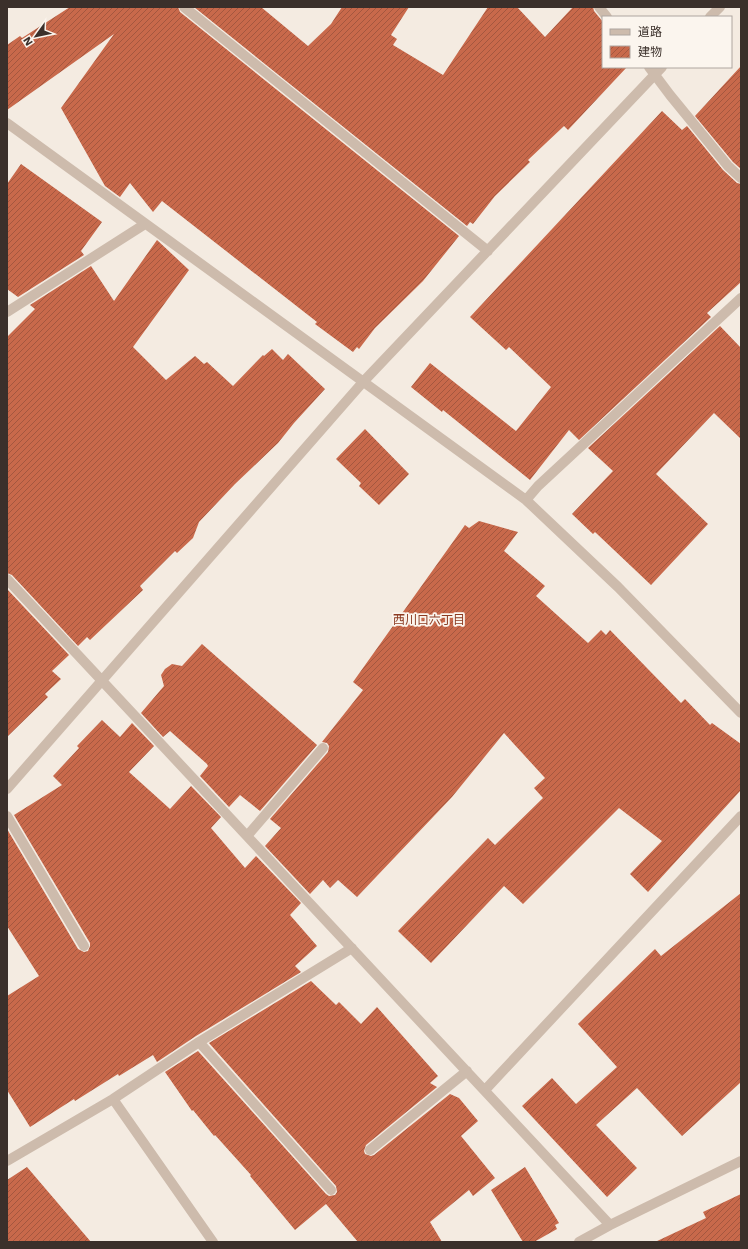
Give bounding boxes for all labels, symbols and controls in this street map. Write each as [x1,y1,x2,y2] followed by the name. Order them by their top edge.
[16,16,56,56] north arrow
[602,16,732,68] legend
[638,25,662,39] text: 道路
[20,34,36,48] text: N
[638,45,662,59] text: 建物
[393,613,465,627] district label: 西川口六丁目

